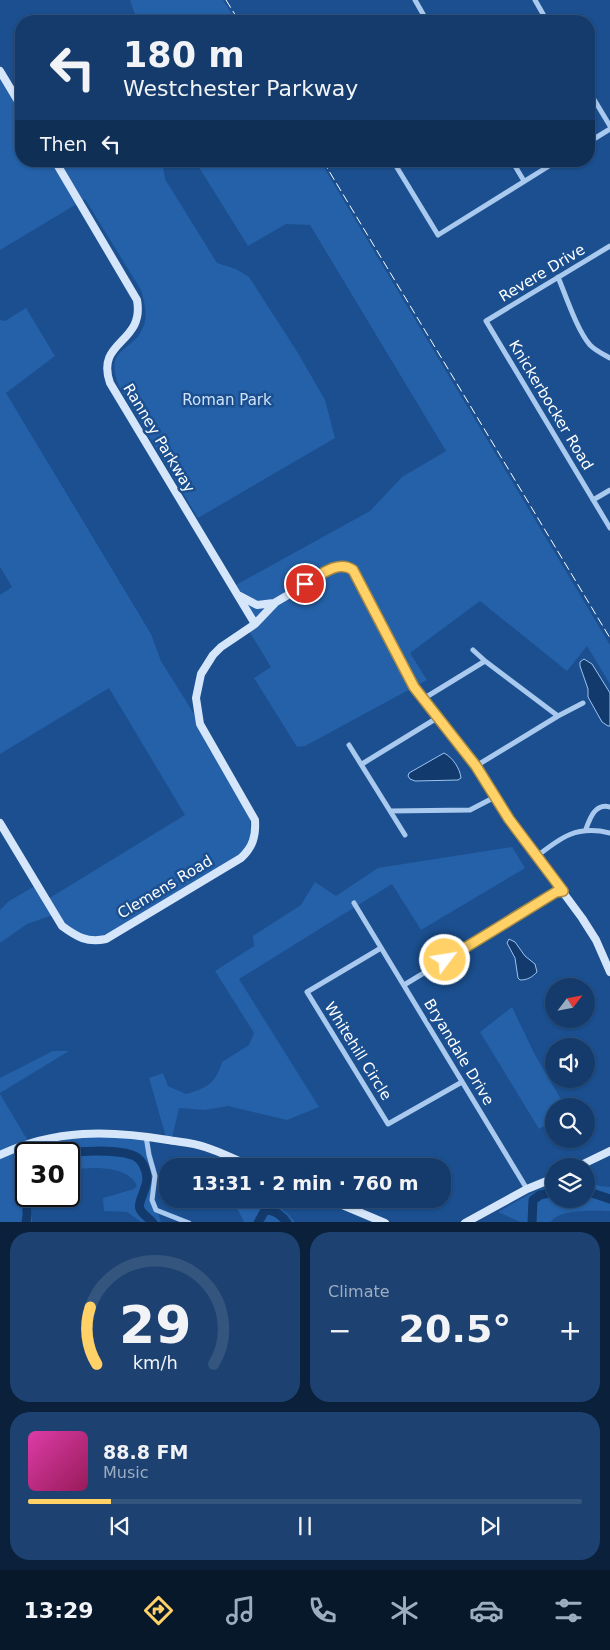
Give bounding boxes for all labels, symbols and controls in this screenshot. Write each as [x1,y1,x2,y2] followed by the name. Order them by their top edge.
[40,35,105,100] icon: left
[123,35,245,75] text: 180 m
[123,76,358,101] text: Westchester Parkway
[97,130,125,158] icon: left
[40,133,87,155] text: Then
[496,240,588,306] street label: Revere Drive
[505,337,597,473] street label: Knickerbocker Road
[119,380,199,496] street label: Ranney Parkway
[182,391,272,409] park label: Roman Park
[284,563,326,605] pin
[291,570,319,598] icon: arrive
[114,852,216,922] street label: Clemens Road
[418,933,470,985] position arrow
[545,978,595,1028] north arrow
[545,978,595,1208] map controls
[420,996,498,1108] street label: Bryandale Drive
[321,999,395,1103] street label: Whitehill Circle
[545,1038,595,1088] button: sound
[545,1098,595,1148] button: search
[15,1142,80,1207] speed limit sign: 30
[545,1158,595,1208] button: layers
[191,1172,419,1194] text: 13:31 · 2 min · 760 m
[328,1282,390,1301] text: Climate
[119,1295,191,1355] text: 29
[399,1307,511,1351] text: 20.5°
[328,1314,351,1347] text: −
[559,1314,582,1347] text: +
[132,1352,178,1373] text: km/h
[103,1441,188,1463] text: 88.8 FM
[103,1463,149,1482] text: Music
[106,1512,134,1540] icon: previous
[291,1512,319,1540] icon: pause
[476,1512,504,1540] icon: next
[141,1593,176,1628] icon: directions
[223,1593,258,1628] icon: music
[305,1593,340,1628] icon: phone
[387,1593,422,1628] icon: climate
[469,1593,504,1628] icon: car
[551,1593,586,1628] icon: filters
[24,1598,94,1623] text: 13:29

